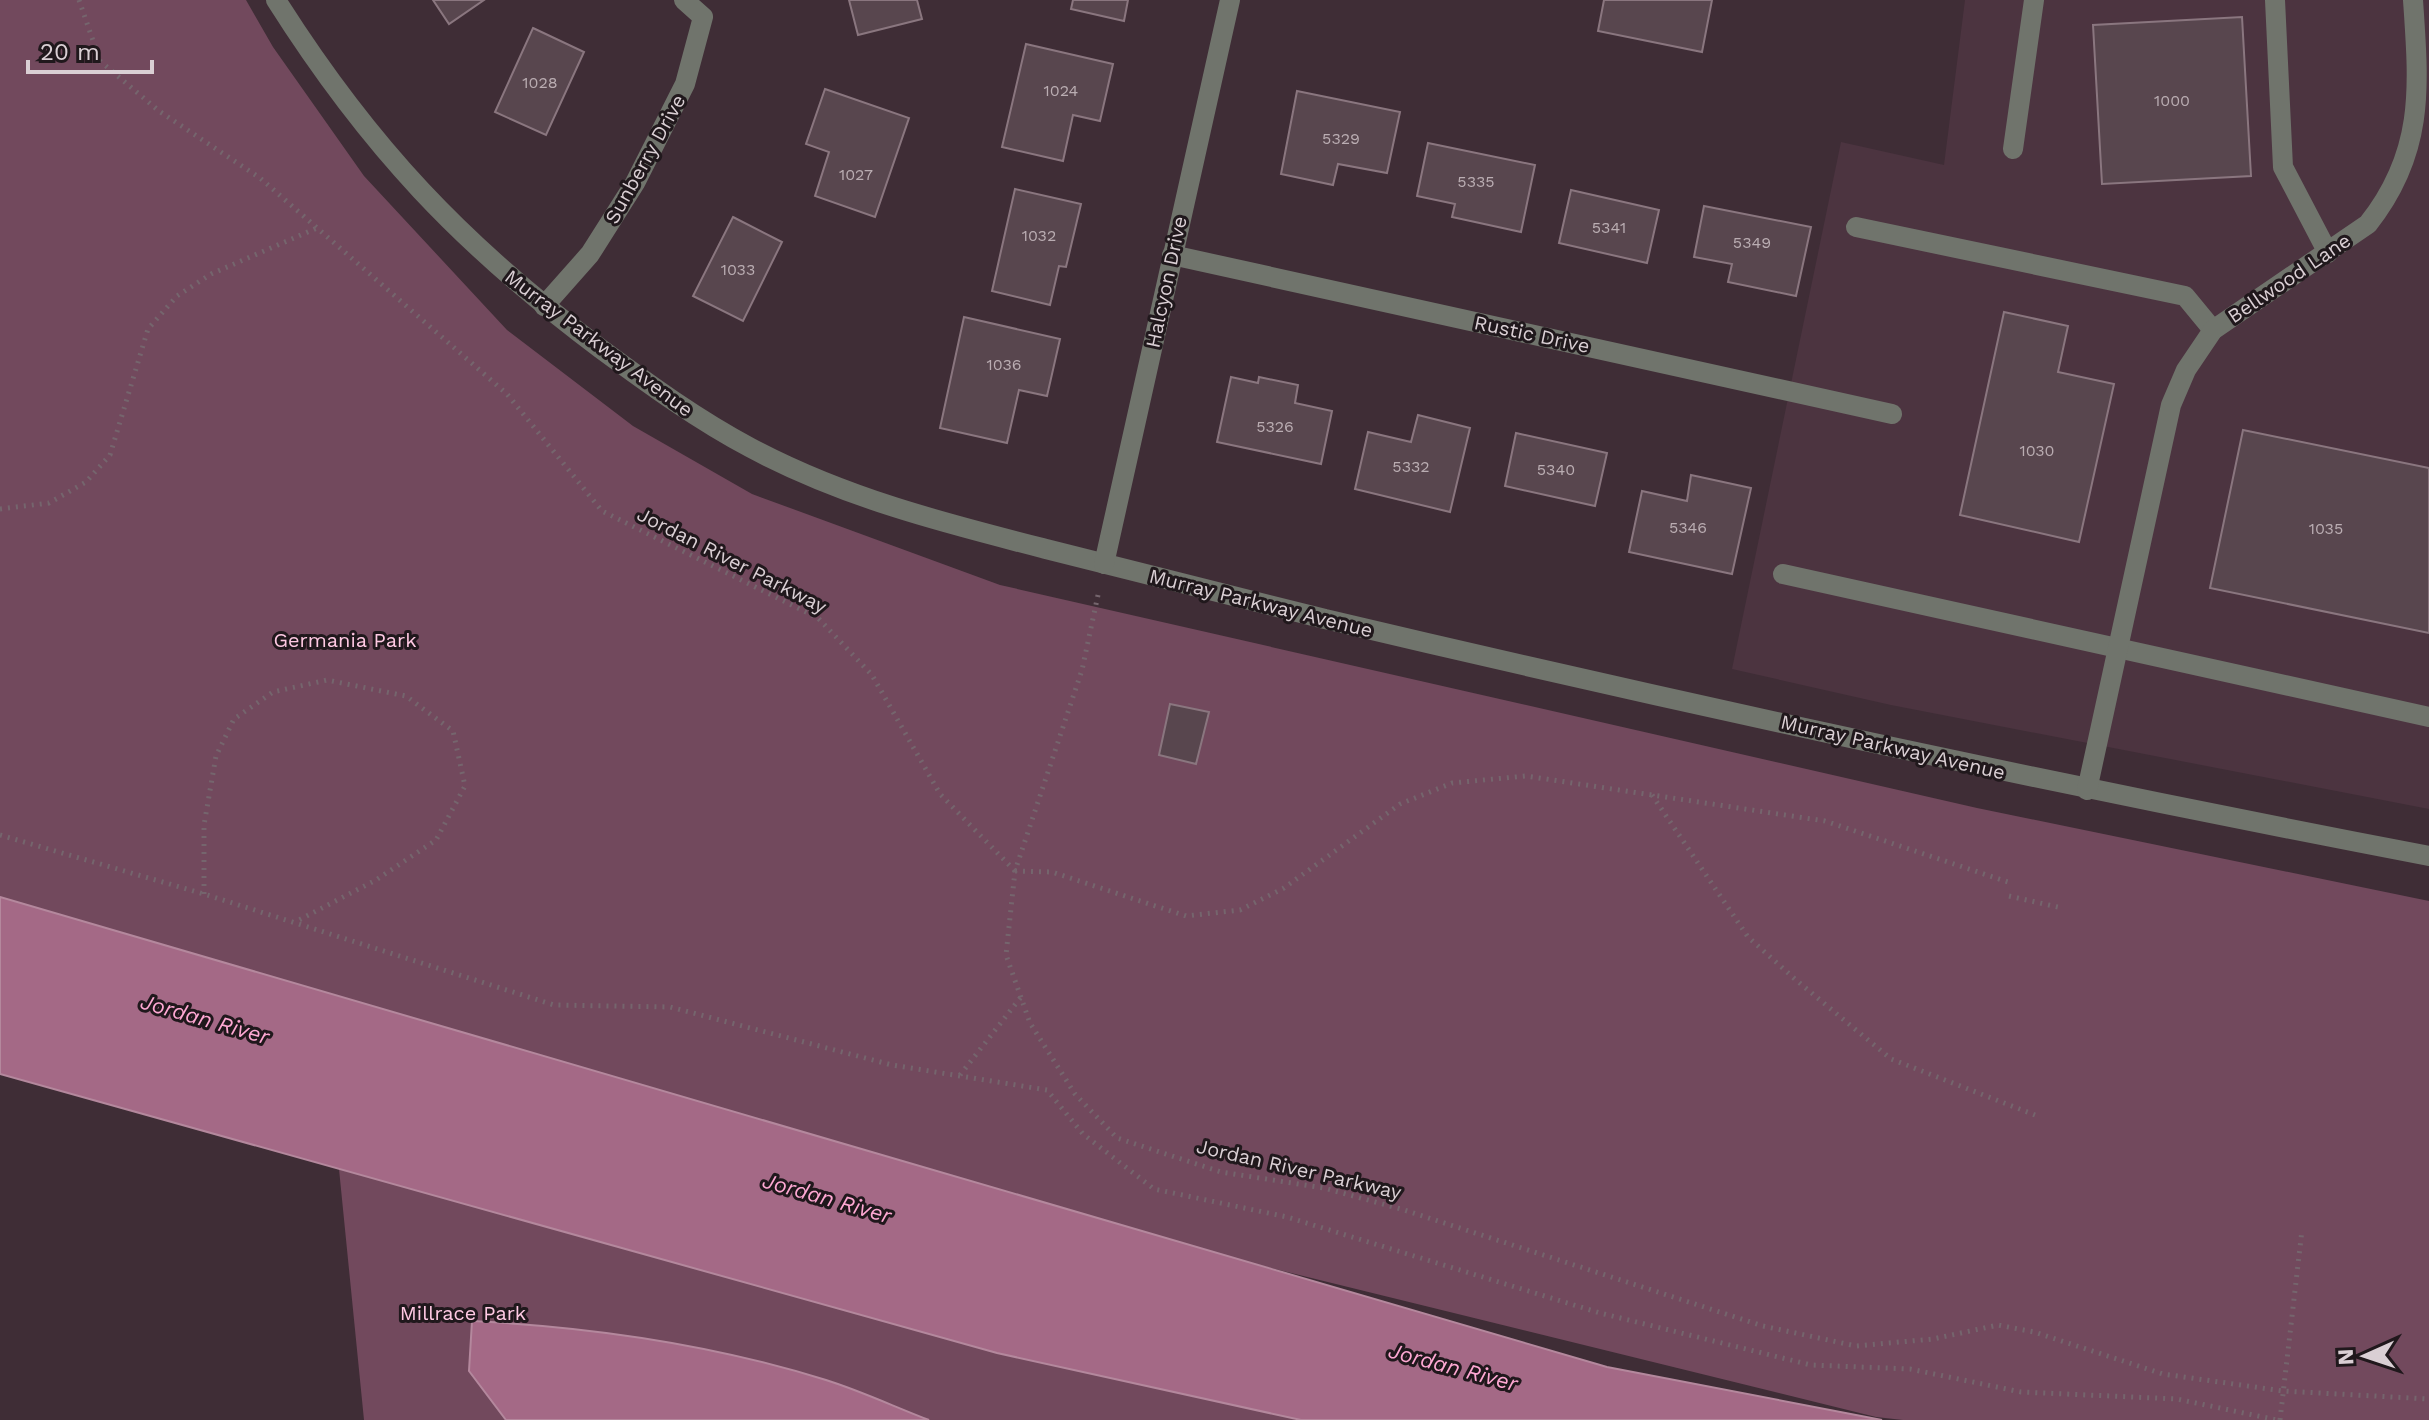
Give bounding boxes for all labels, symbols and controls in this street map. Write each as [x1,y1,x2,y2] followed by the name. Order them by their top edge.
[28,24,152,74] scale bar
[40,38,100,66] text: 20 m
[522,73,558,92] house number: 1028
[1044,81,1079,100] house number: 1024
[600,90,690,228] street label: Sunberry Drive
[2154,91,2190,110] house number: 1000
[1322,129,1360,148] house number: 5329
[839,165,873,184] house number: 1027
[1457,172,1495,191] house number: 5335
[1140,214,1192,350] street label: Halcyon Drive
[1592,218,1626,237] house number: 5341
[1022,226,1056,245] house number: 1032
[2223,228,2355,328] street label: Bellwood Lane
[1733,233,1771,252] house number: 5349
[721,260,755,279] house number: 1033
[500,264,698,422] street label: Murray Parkway Avenue
[1472,310,1592,358] street label: Rustic Drive
[987,355,1021,374] house number: 1036
[1256,417,1294,436] house number: 5326
[2019,441,2055,460] house number: 1030
[1392,457,1430,476] house number: 5332
[1537,460,1575,479] house number: 5340
[633,502,831,619] street label: Jordan River Parkway
[1669,518,1707,537] house number: 5346
[2309,519,2343,538] house number: 1035
[1147,564,1375,642] street label: Murray Parkway Avenue
[274,628,416,652] park label: Germania Park
[1778,709,2008,785] street label: Murray Parkway Avenue
[138,989,274,1050] water label: Jordan River
[1194,1134,1404,1204] street label: Jordan River Parkway
[760,1168,896,1229] water label: Jordan River
[400,1301,526,1325] park label: Millrace Park
[2325,1316,2405,1396] north arrow
[1386,1338,1522,1397] water label: Jordan River
[2333,1348,2358,1366] text: N

